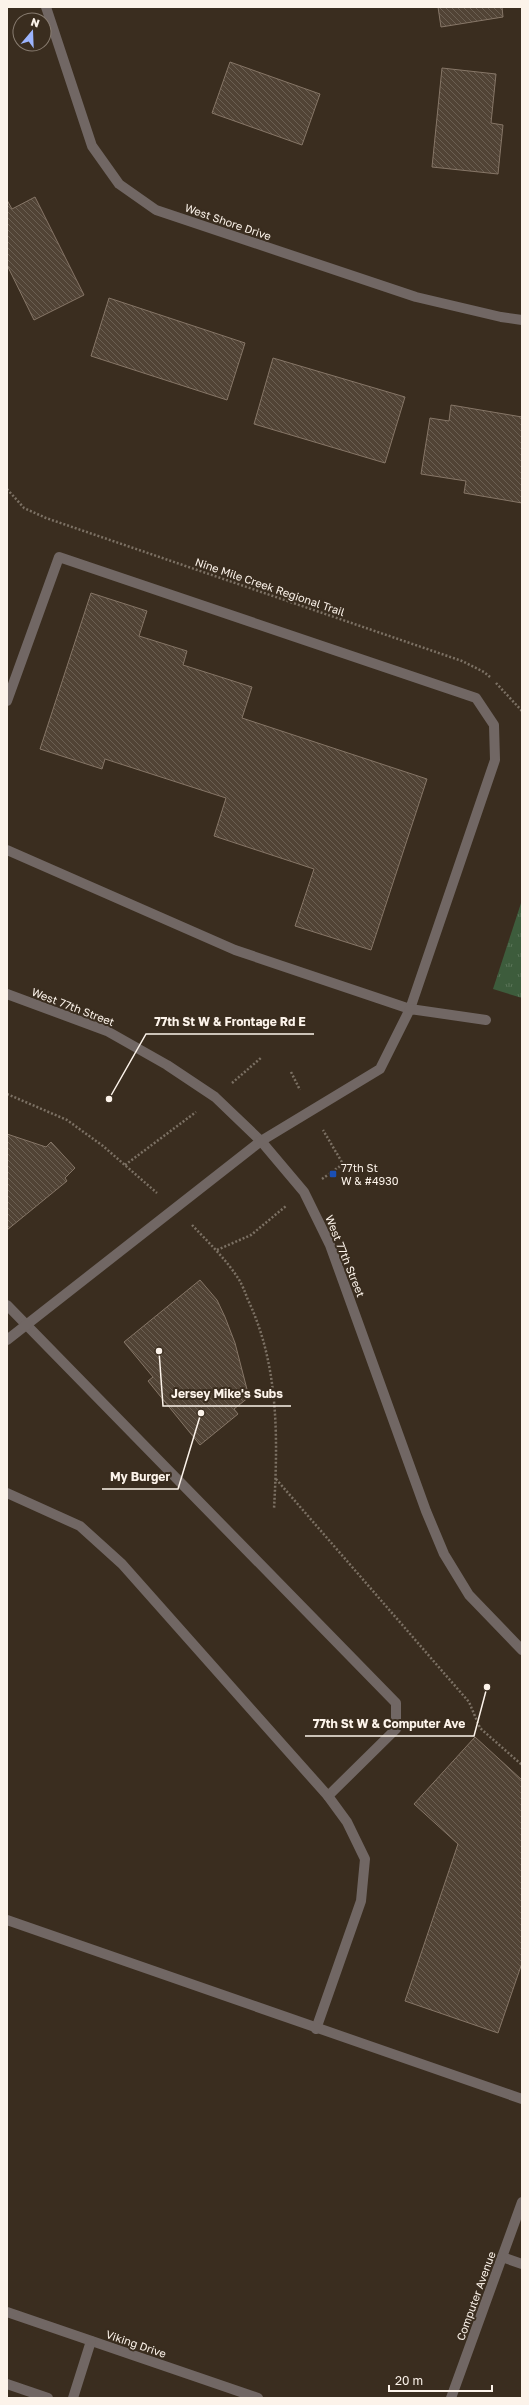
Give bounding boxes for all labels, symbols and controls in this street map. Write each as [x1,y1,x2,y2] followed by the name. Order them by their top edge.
[12,12,52,52] north arrow
[29,15,41,30] text: N
[183,201,273,242] street label: West Shore Drive
[194,555,347,618] street label: Nine Mile Creek Regional Trail
[30,985,116,1028] street label: West 77th Street
[146,1010,314,1034] callout: 77th St W & Frontage Rd E
[154,1014,306,1029] text: 77th St W & Frontage Rd E
[341,1161,399,1187] place label: 77th St W & #4930
[328,1169,338,1179] marker: 77th St W & #4930
[323,1213,368,1299] street label: West 77th Street
[163,1382,291,1406] callout: Jersey Mike's Subs
[171,1386,283,1401] text: Jersey Mike's Subs
[102,1465,178,1489] callout: My Burger
[110,1469,170,1484] text: My Burger
[305,1712,474,1736] callout: 77th St W & Computer Ave
[313,1716,465,1731] text: 77th St W & Computer Ave
[453,2249,498,2342] street label: Computer Avenue
[104,2327,168,2360] street label: Viking Drive
[389,2367,492,2393] scale bar
[395,2373,423,2388] text: 20 m

